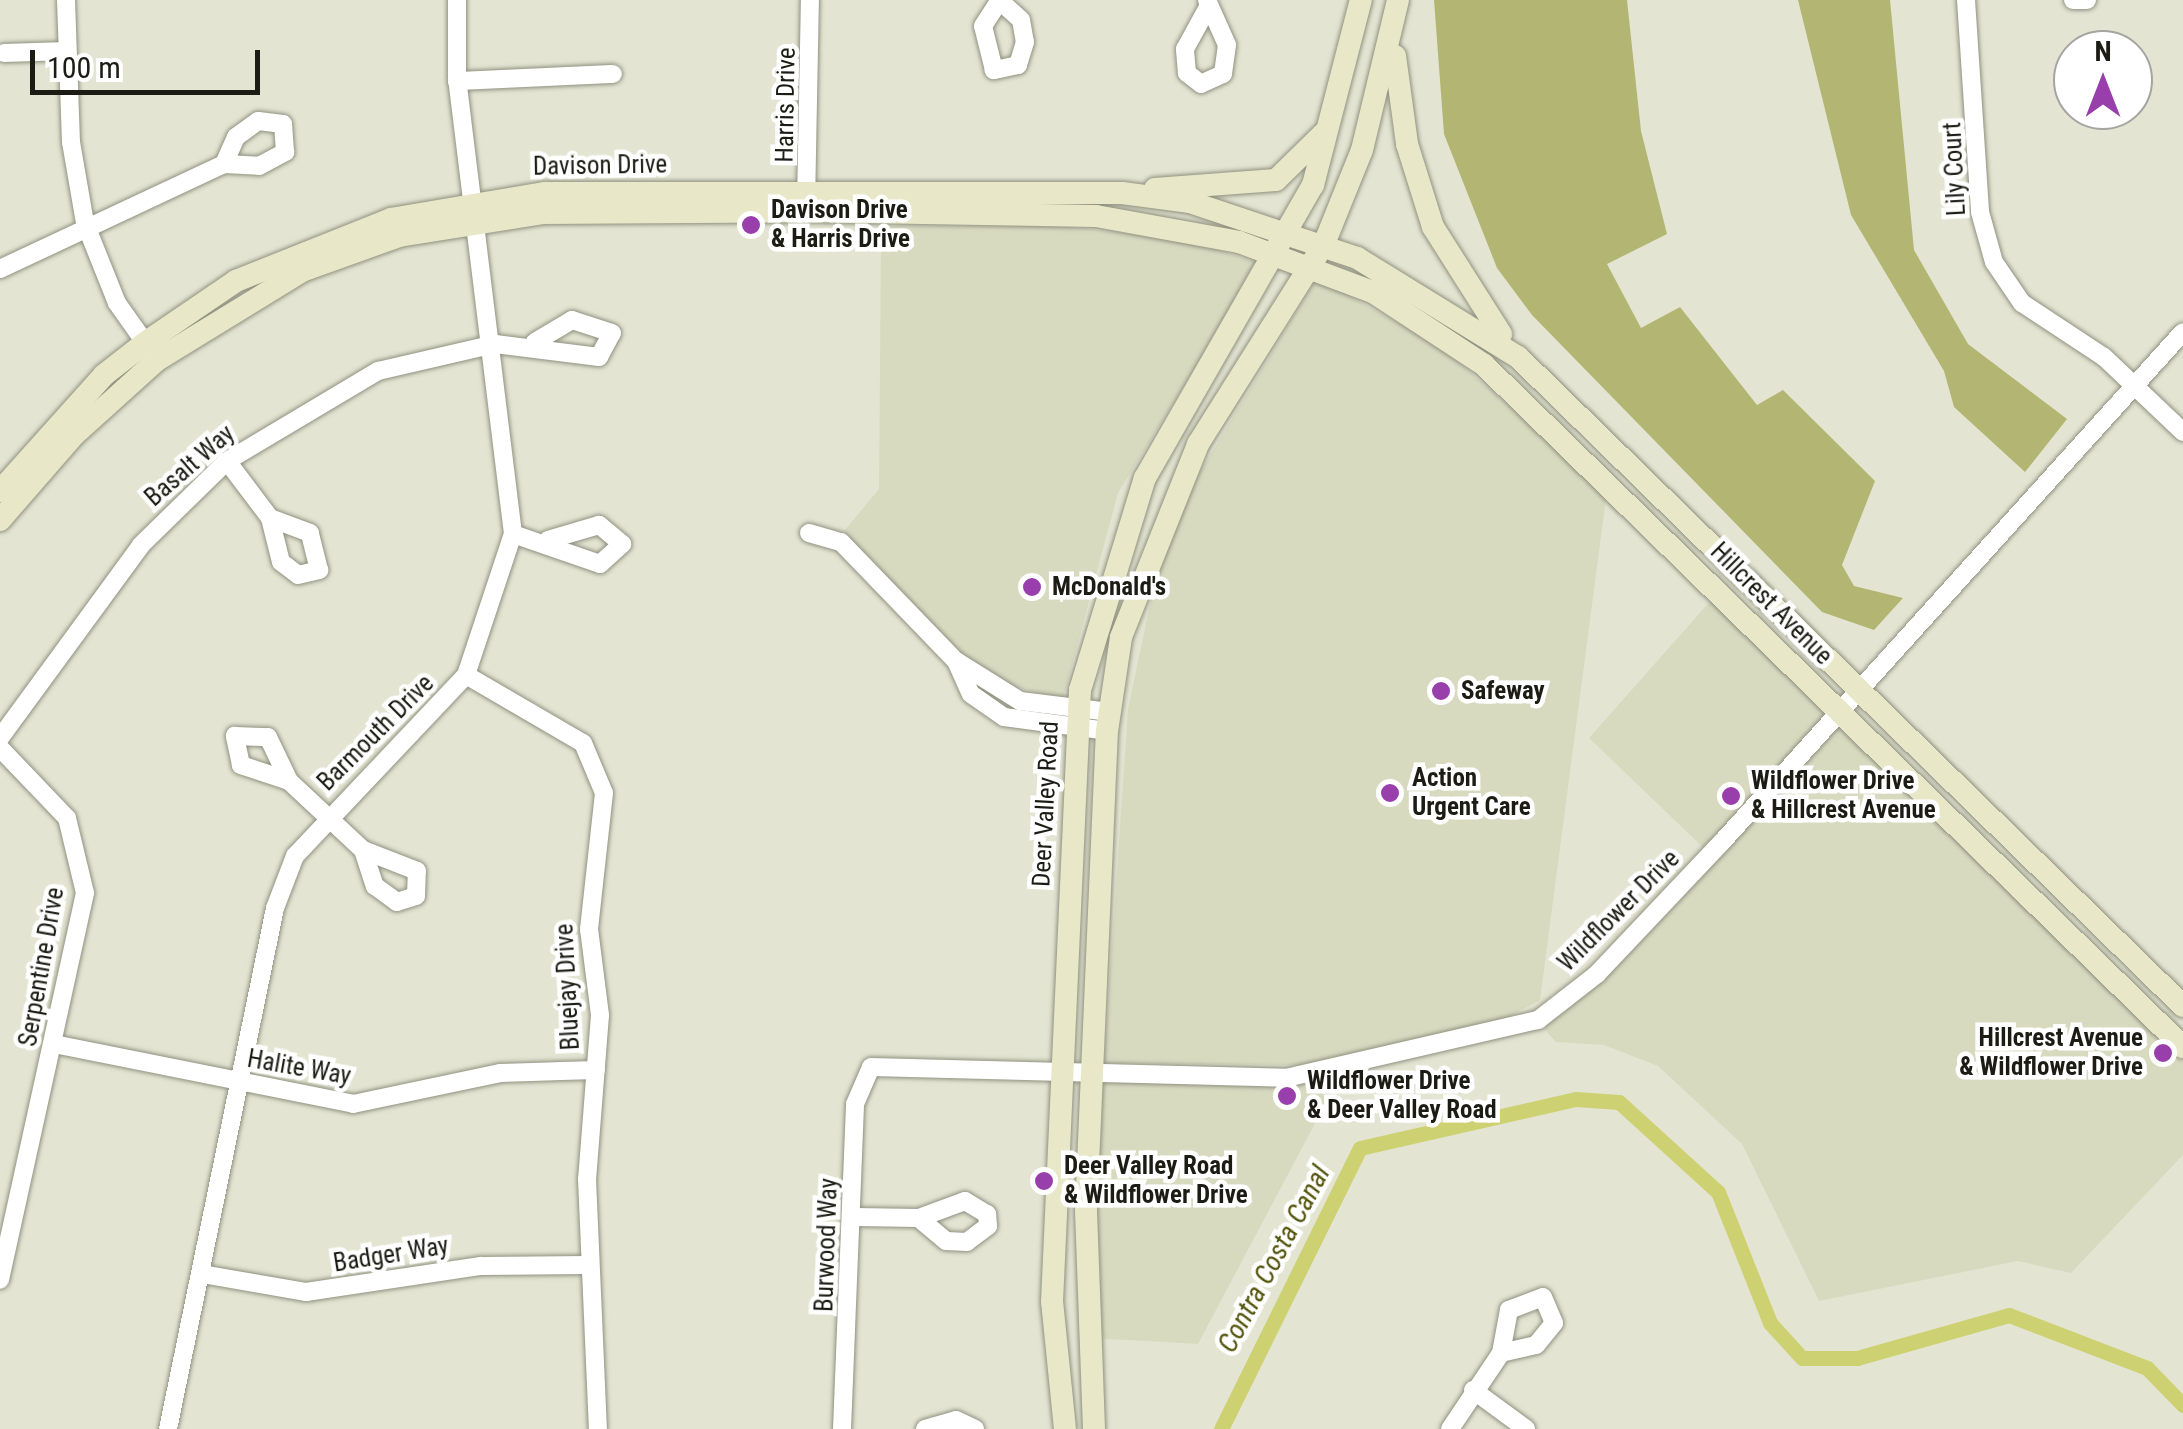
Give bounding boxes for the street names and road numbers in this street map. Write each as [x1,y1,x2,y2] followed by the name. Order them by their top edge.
[770,47,802,163] street label: Harris Drive
[1938,121,1972,217] street label: Lily Court
[533,150,667,182] street label: Davison Drive
[139,419,241,513] street label: Basalt Way
[1704,537,1838,671] street label: Hillcrest Avenue
[312,669,440,797] street label: Barmouth Drive
[1027,720,1065,888] street label: Deer Valley Road
[1552,844,1686,978] street label: Wildflower Drive
[13,885,71,1049] street label: Serpentine Drive
[550,923,586,1051] street label: Bluejay Drive
[245,1044,353,1092] street label: Halite Way
[810,1178,844,1312] street label: Burwood Way
[331,1231,451,1279] street label: Badger Way

